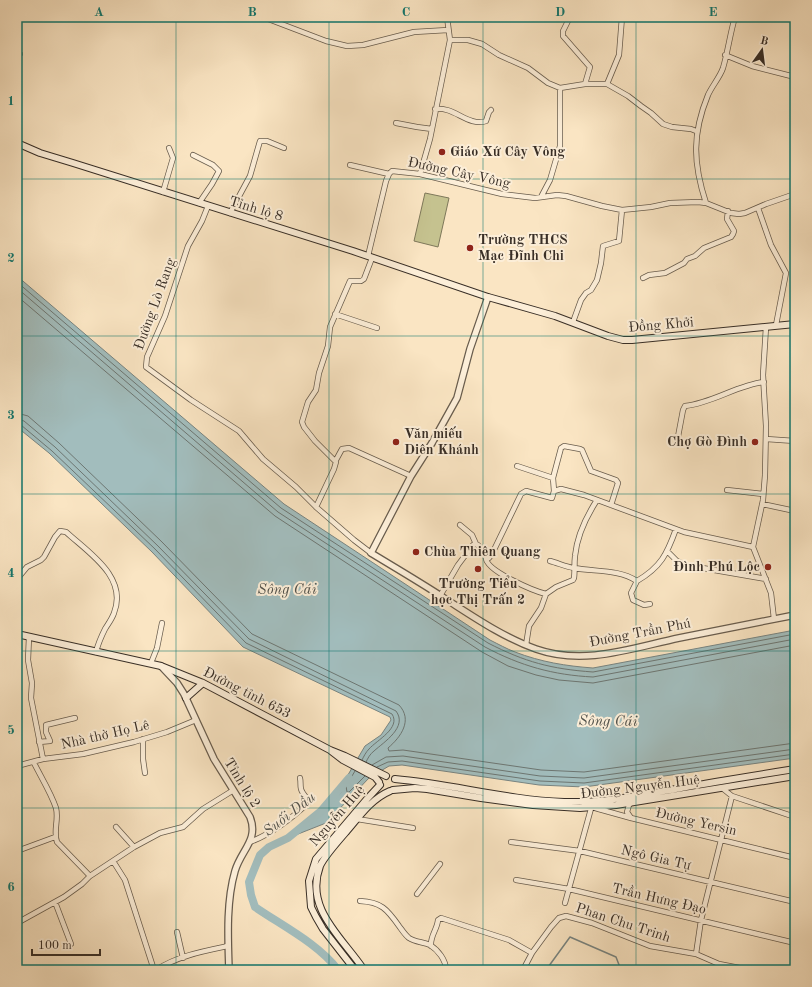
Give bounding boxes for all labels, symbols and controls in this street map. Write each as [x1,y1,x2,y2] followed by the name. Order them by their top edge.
[94,6,104,19] text: A
[247,6,257,19] text: B
[402,6,410,19] text: C
[555,6,565,19] text: D
[709,6,718,19] text: E
[742,30,782,70] north arrow
[759,35,769,48] text: B
[7,95,15,108] text: 1
[450,145,565,159] place label: Giáo Xứ Cây Vông
[437,147,447,157] marker: Giáo Xứ Cây Vông
[406,155,512,191] street label: Đường Cây Vông
[227,194,285,224] street label: Tỉnh lộ 8
[478,233,568,263] place label: Trường THCS Mạc Đĩnh Chi
[465,243,475,253] marker: Trường THCS Mạc Đĩnh Chi
[7,252,15,265] text: 2
[132,256,178,352] street label: Đường Lò Rang
[628,313,695,335] street label: Đồng Khởi
[7,409,15,422] text: 3
[404,426,479,457] place label: Văn miếu Diên Khánh
[667,435,747,449] place label: Chợ Gò Đình
[391,437,401,447] marker: Văn miếu Diên Khánh
[750,437,760,447] marker: Chợ Gò Đình
[424,545,541,559] place label: Chùa Thiên Quang
[411,547,421,557] marker: Chùa Thiên Quang
[673,560,760,574] place label: Đình Phú Lộc
[763,562,773,572] marker: Đình Phú Lộc
[473,564,483,574] marker: Trường Tiểu học Thị Trấn 2
[7,567,15,580] text: 4
[431,575,525,607] place label: Trường Tiểu học Thị Trấn 2
[257,583,317,598] water label: Sông Cái
[588,614,692,650] street label: Đường Trần Phú
[201,665,293,721] street label: Đường tỉnh 653
[578,714,638,730] water label: Sông Cái
[59,718,151,752] street label: Nhà thờ Họ Lê
[7,724,15,737] text: 5
[221,756,263,810] street label: Tỉnh lộ 2
[579,772,700,801] street label: Đường Nguyễn Huệ
[306,782,367,849] street label: Nguyễn Huệ
[260,788,319,840] water label: Suối Dầu
[654,806,738,838] street label: Đường Yersin
[620,843,693,873] street label: Ngô Gia Tự
[611,879,708,917] street label: Trần Hưng Đạo
[7,881,15,894] text: 6
[574,901,672,945] street label: Phan Chu Trinh
[32,931,100,957] scale bar
[38,940,72,952] text: 100 m

